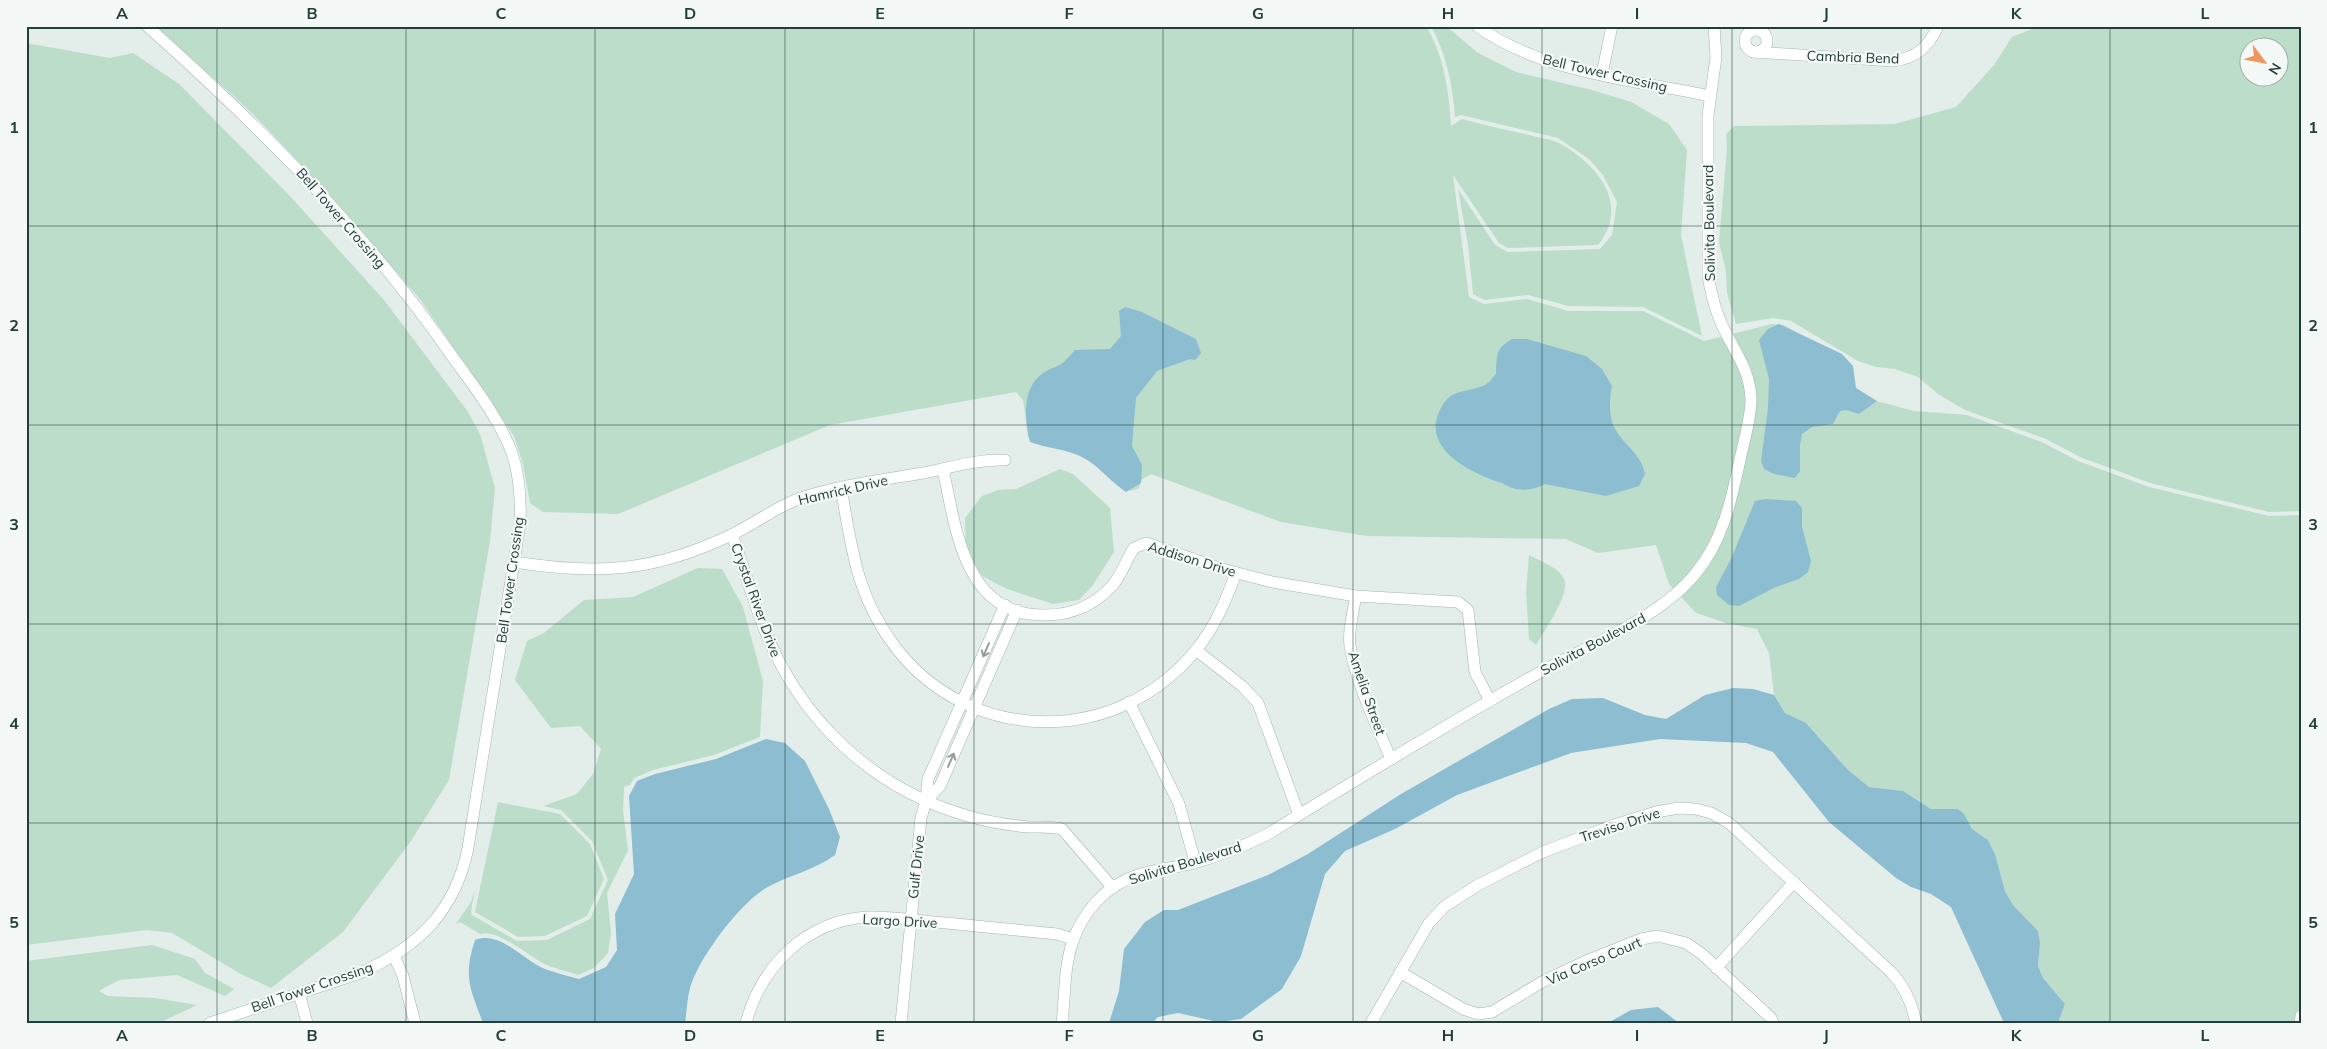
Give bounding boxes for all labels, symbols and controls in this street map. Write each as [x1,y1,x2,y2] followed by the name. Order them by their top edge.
[116,3,128,23] text: A
[306,3,318,23] text: B
[496,3,507,23] text: C
[684,3,696,23] text: D
[875,3,885,23] text: E
[1064,3,1074,23] text: F
[1252,3,1264,23] text: G
[1442,3,1454,23] text: H
[1635,3,1639,23] text: I
[1823,3,1829,23] text: J
[2011,3,2023,23] text: K
[2201,3,2210,23] text: L
[2240,38,2290,88] north arrow
[1806,46,1900,68] street label: Cambria Bend
[1541,50,1669,96] street label: Bell Tower Crossing
[2265,60,2285,78] text: N
[9,117,19,137] text: 1
[2308,117,2318,137] text: 1
[292,164,390,272] street label: Bell Tower Crossing
[1699,165,1719,281] street label: Solivita Boulevard
[9,315,19,335] text: 2
[2308,315,2318,335] text: 2
[796,471,890,509] street label: Hamrick Drive
[9,514,19,534] text: 3
[2308,514,2318,534] text: 3
[492,516,528,644] street label: Bell Tower Crossing
[1146,537,1238,581] street label: Addison Drive
[727,541,785,659] street label: Crystal River Drive
[1537,609,1649,679] street label: Solivita Boulevard
[981,642,990,657] one-way arrow
[1344,649,1390,737] street label: Amelia Street
[9,713,19,733] text: 4
[2308,713,2318,733] text: 4
[947,753,957,768] one-way arrow
[1578,804,1662,846] street label: Treviso Drive
[904,834,928,900] street label: Gulf Drive
[1127,837,1243,889] street label: Solivita Boulevard
[862,910,938,932] street label: Largo Drive
[9,912,19,932] text: 5
[2308,912,2318,932] text: 5
[1544,933,1644,989] street label: Via Corso Court
[249,958,375,1016] street label: Bell Tower Crossing
[116,1025,128,1045] text: A
[306,1025,318,1045] text: B
[496,1025,507,1045] text: C
[684,1025,696,1045] text: D
[875,1025,885,1045] text: E
[1064,1025,1074,1045] text: F
[1252,1025,1264,1045] text: G
[1442,1025,1454,1045] text: H
[1635,1025,1639,1045] text: I
[1823,1025,1829,1045] text: J
[2011,1025,2023,1045] text: K
[2201,1025,2210,1045] text: L

